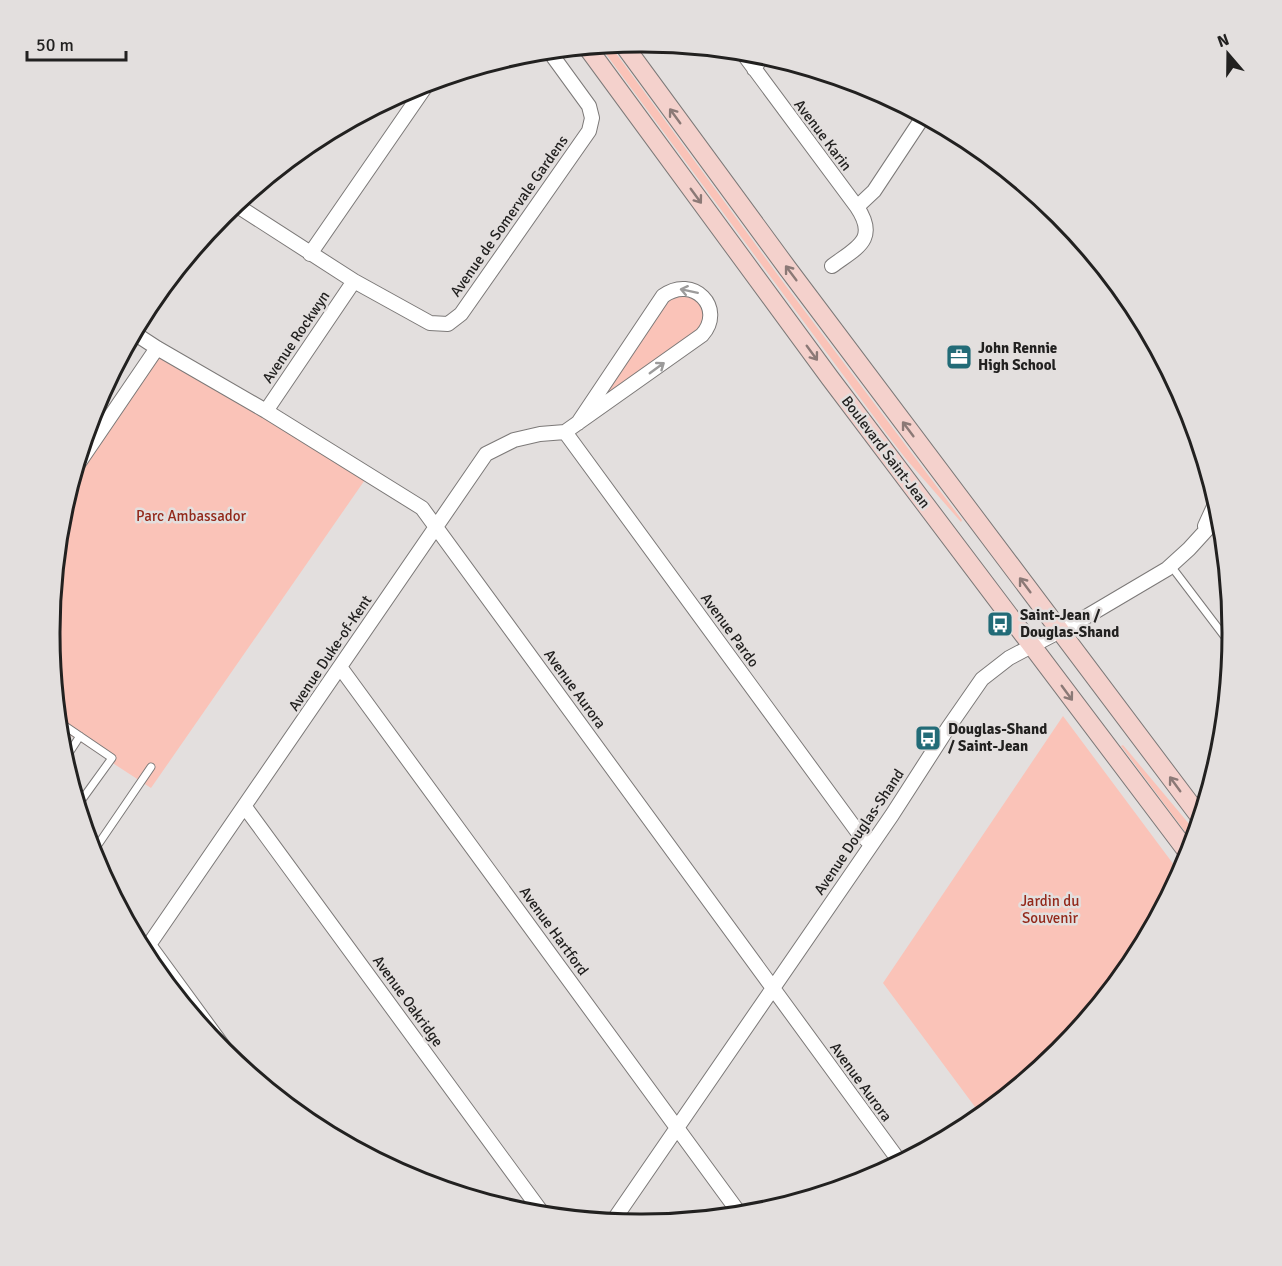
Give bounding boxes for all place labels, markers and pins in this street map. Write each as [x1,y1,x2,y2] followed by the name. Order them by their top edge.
[978,339,1057,374] place label: John Rennie High School
[944,342,974,372] office icon: John Rennie High School
[1020,606,1119,641] place label: Saint-Jean / Douglas-Shand
[985,609,1015,639] bus stop icon: Saint-Jean / Douglas-Shand
[948,720,1047,755] place label: Douglas-Shand / Saint-Jean
[913,723,943,753] bus stop icon: Douglas-Shand / Saint-Jean

